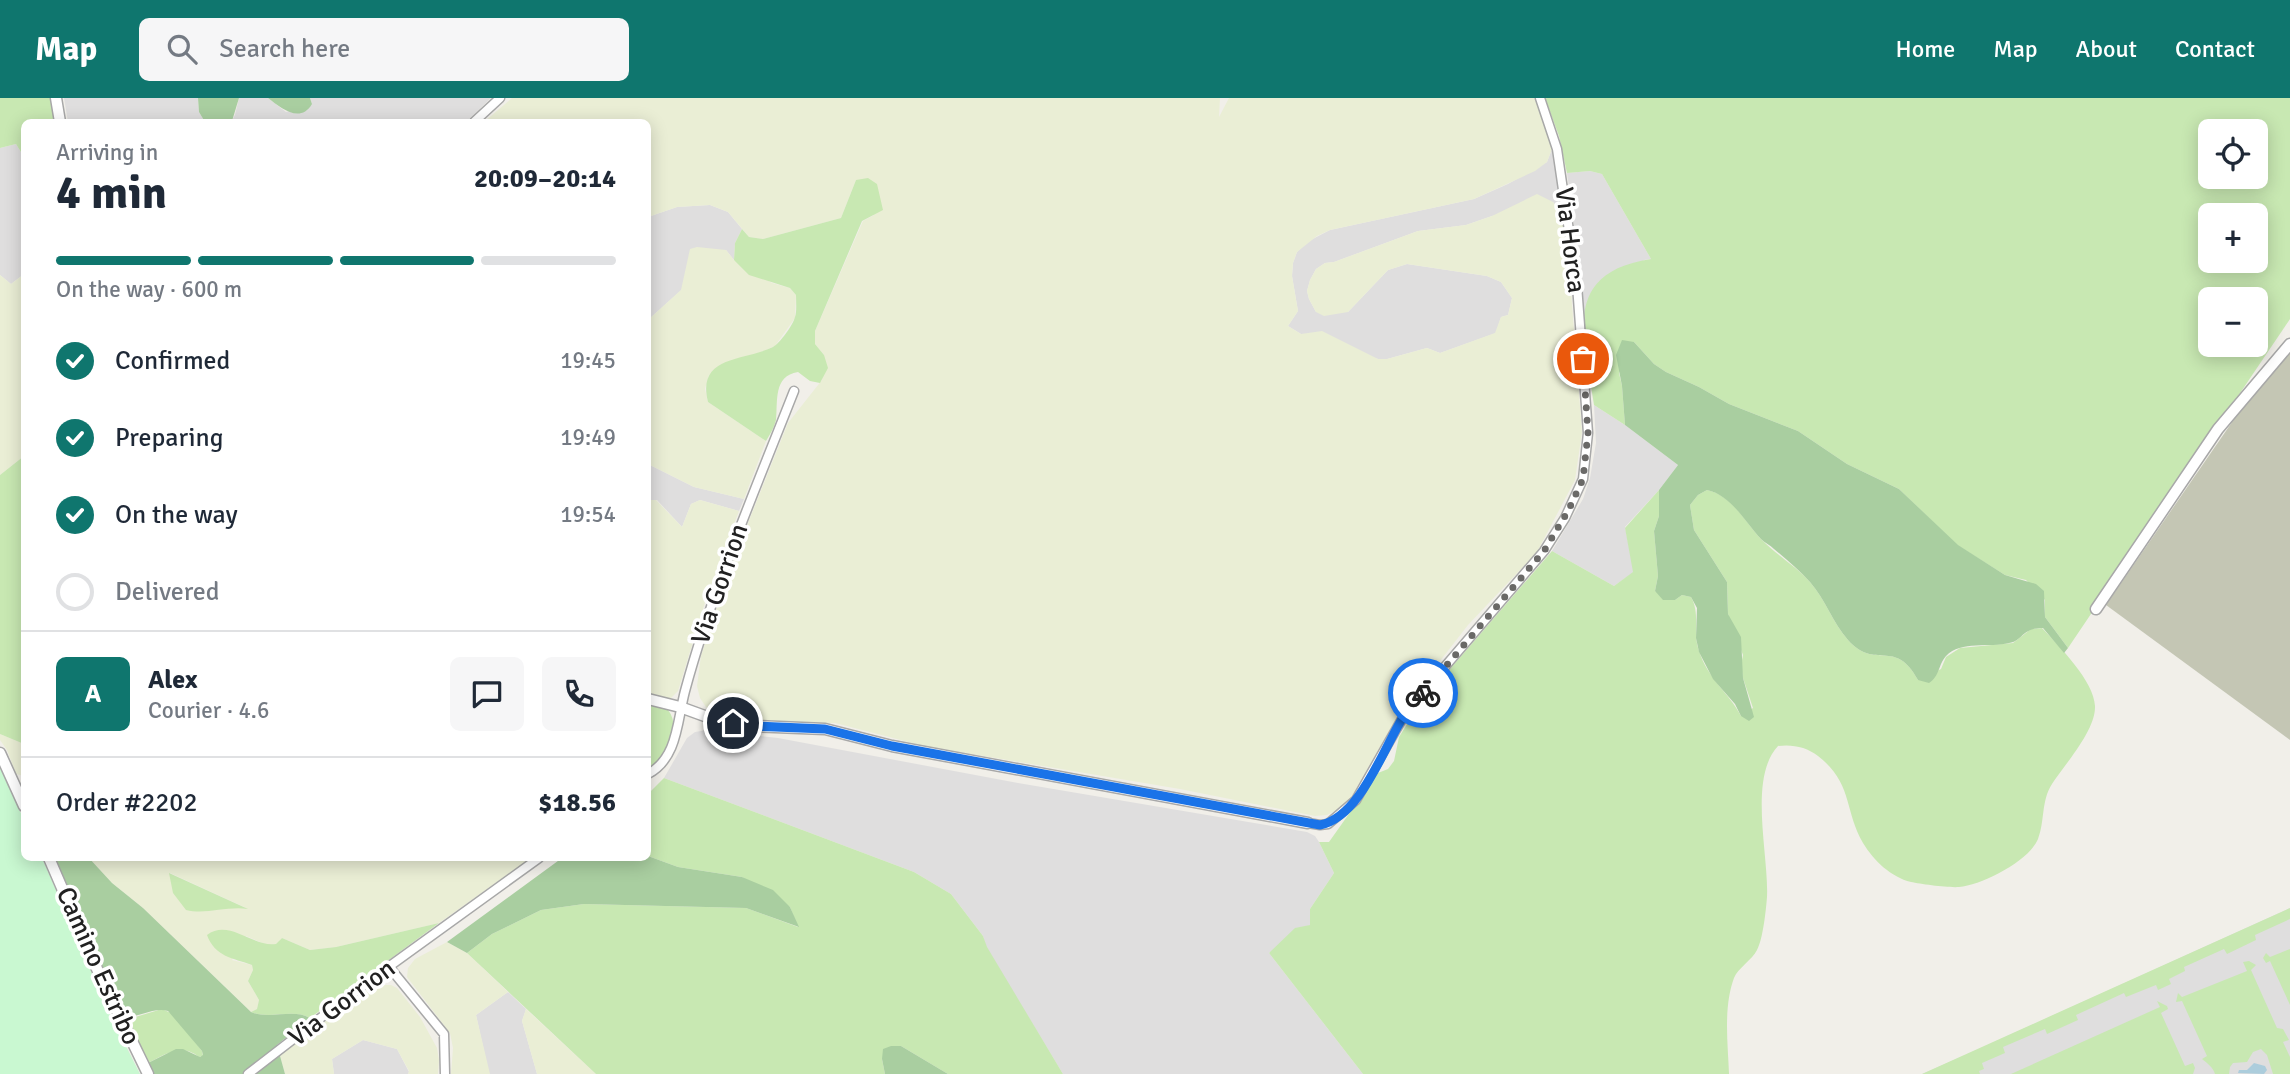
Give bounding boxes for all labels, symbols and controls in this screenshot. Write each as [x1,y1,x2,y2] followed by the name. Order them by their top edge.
[139,18,629,81] search box
[35,29,97,70] text: Map
[163,30,201,68] icon: search
[219,33,350,65] text: Search here
[1895,34,1955,64] text: Home
[1993,34,2038,64] text: Map
[2076,34,2137,64] text: About
[2175,34,2255,64] text: Contact
[2198,119,2268,357] map controls
[2198,119,2268,189] button: locate
[56,138,158,167] text: Arriving in
[474,163,616,195] text: 20:09–20:14
[56,165,167,221] text: 4 min
[1548,185,1592,295] street label: Via Horca
[2198,203,2268,273] button: +
[56,275,242,304] text: On the way · 600 m
[2198,287,2268,357] button: −
[1553,329,1613,389] pin
[1564,340,1602,378] icon: bag
[56,342,94,380] icon: check
[115,345,230,377] text: Confirmed
[560,346,616,375] text: 19:45
[56,419,94,457] icon: check
[115,422,223,454] text: Preparing
[560,423,616,452] text: 19:49
[56,496,94,534] icon: check
[115,499,238,531] text: On the way
[560,500,616,529] text: 19:54
[684,519,756,649] street label: Via Gorrion
[115,576,220,608] text: Delivered
[450,657,524,731] button: chat
[542,657,616,731] button: phone
[1388,658,1458,728] courier
[148,664,198,696] text: Alex
[1404,674,1442,712] icon: bike
[85,678,101,710] text: A
[703,693,763,753] pin
[148,696,269,725] text: Courier · 4.6
[714,704,752,742] icon: home
[56,787,197,819] text: Order #2202
[538,787,616,819] text: $18.56
[49,882,147,1050] street label: Camino Estribo
[282,952,402,1054] street label: Via Gorrion

